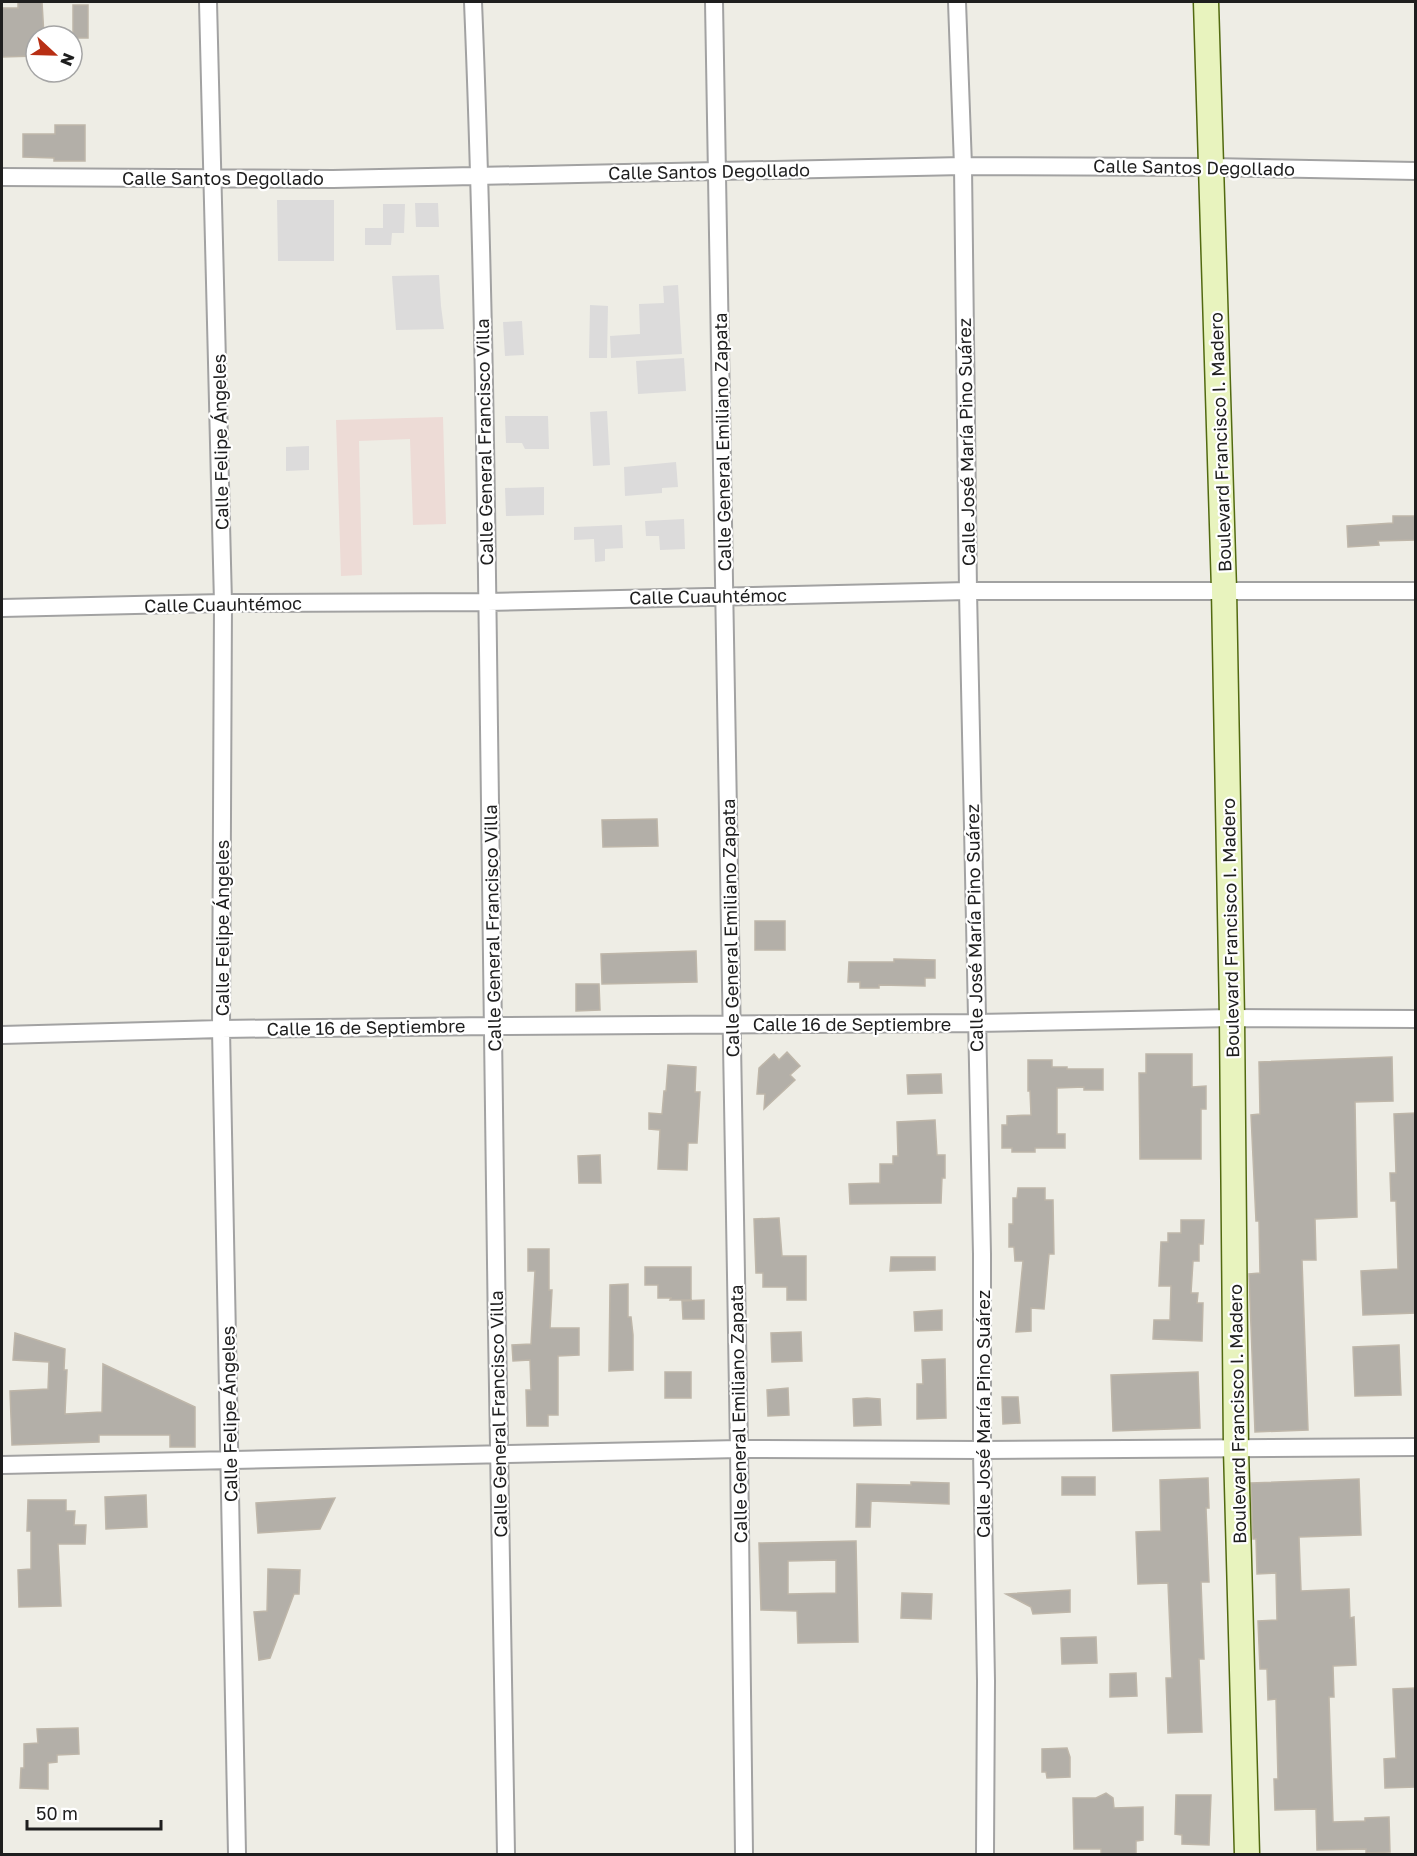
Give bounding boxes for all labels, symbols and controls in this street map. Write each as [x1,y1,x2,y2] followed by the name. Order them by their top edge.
[24,24,84,84] north arrow
[56,50,79,69] text: N
[1093,154,1295,180] street label: Calle Santos Degollado
[608,158,810,184] street label: Calle Santos Degollado
[122,167,324,189] street label: Calle Santos Degollado
[709,312,735,572] street label: Calle General Emiliano Zapata
[1204,312,1236,572] street label: Boulevard Francisco I. Madero
[471,318,497,566] street label: Calle General Francisco Villa
[953,318,979,566] street label: Calle José María Pino Suárez
[207,354,233,530] street label: Calle Felipe Ángeles
[629,584,787,608] street label: Calle Cuauhtémoc
[144,592,302,616] street label: Calle Cuauhtémoc
[717,798,743,1058] street label: Calle General Emiliano Zapata
[1217,798,1243,1058] street label: Boulevard Francisco I. Madero
[479,804,505,1052] street label: Calle General Francisco Villa
[961,804,987,1052] street label: Calle José María Pino Suárez
[211,840,233,1016] street label: Calle Felipe Ángeles
[753,1013,951,1035] street label: Calle 16 de Septiembre
[267,1014,465,1040] street label: Calle 16 de Septiembre
[725,1284,751,1544] street label: Calle General Emiliano Zapata
[1224,1284,1250,1544] street label: Boulevard Francisco I. Madero
[485,1290,511,1538] street label: Calle General Francisco Villa
[972,1290,994,1538] street label: Calle José María Pino Suárez
[216,1326,242,1502] street label: Calle Felipe Ángeles
[27,1793,160,1831] scale bar
[36,1802,78,1824] text: 50 m

